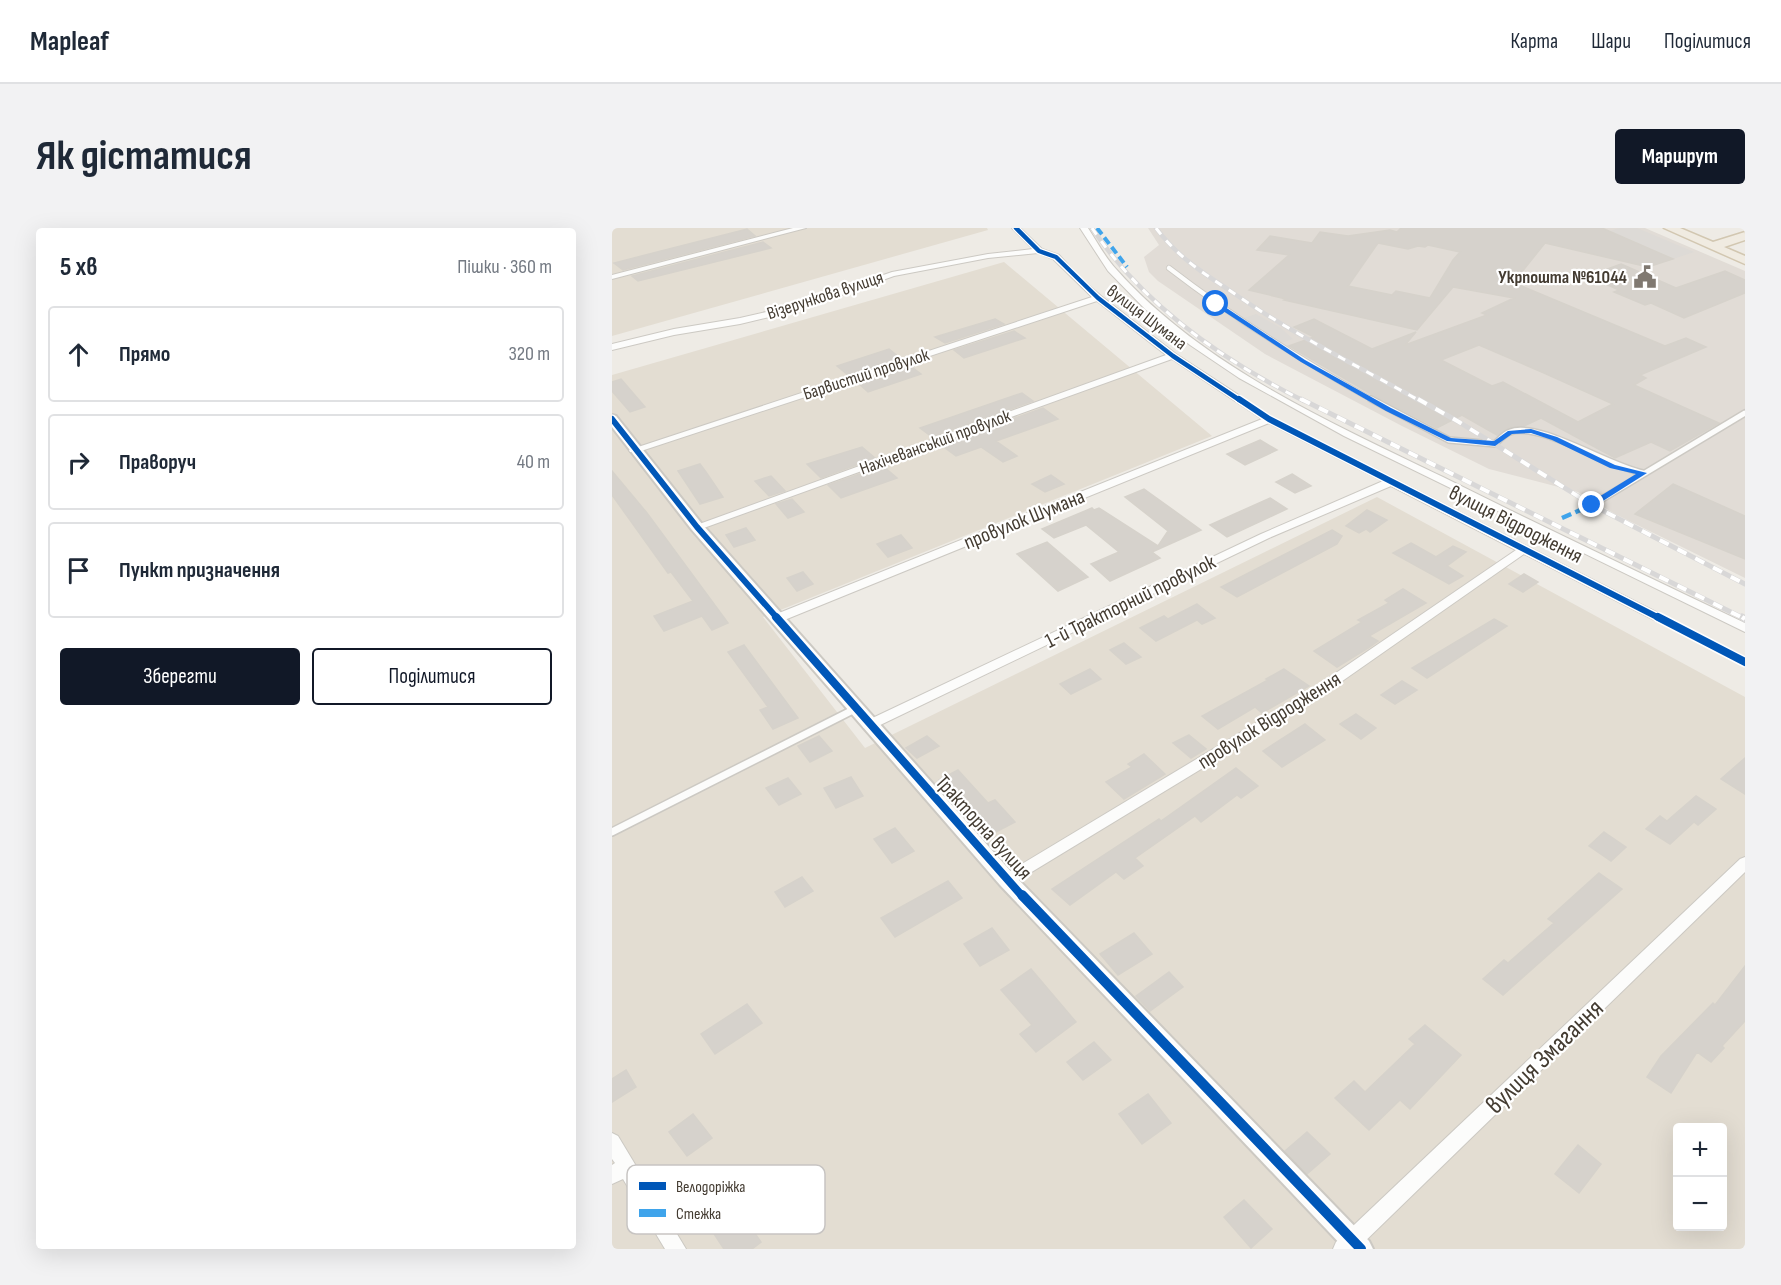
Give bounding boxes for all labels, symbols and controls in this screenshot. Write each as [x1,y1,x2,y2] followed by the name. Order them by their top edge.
[30,25,109,58] text: Mapleaf
[1510,29,1558,54] text: Карта
[1591,29,1631,54] text: Шари
[1664,29,1751,54] text: Поділитися
[1615,129,1745,184] button: Маршрут
[36,131,252,182] text: Як дістатися
[60,252,98,283] text: 5 хв
[457,255,552,279] text: Пішки · 360 m
[1632,264,1658,290] public building icon: Укрпошта №61044
[764,267,886,324] street label: Візерункова вулиця
[1498,267,1628,288] place label: Укрпошта №61044
[1102,280,1191,354] street label: вулиця Шумана
[1202,290,1228,316] route start
[62,338,95,371] icon: ahead
[119,341,170,368] text: Прямо
[508,342,550,366] text: 320 m
[801,344,932,405] street label: Барвистий провулок
[857,405,1014,480] street label: Нахічеванський провулок
[62,446,95,479] icon: right
[119,449,196,476] text: Праворуч
[517,450,550,474] text: 40 m
[1445,480,1587,569] street label: вулиця Відродження
[960,484,1088,555] street label: провулок Шумана
[1578,491,1604,517] route end
[1041,549,1220,654] street label: 1-й Тракторний провулок
[62,554,95,587] icon: arrive
[119,557,280,584] text: Пункт призначення
[60,648,300,705] button: Зберегти
[312,648,552,705] button: Поділитися
[1193,666,1345,774] street label: провулок Відродження
[930,770,1037,885] street label: Тракторна вулиця
[1480,993,1610,1121] street label: вулиця Змагання
[1673,1123,1727,1231] map controls
[1673,1123,1727,1177] button: +
[627,1165,825,1234] legend
[1673,1177,1727,1231] button: −
[676,1178,745,1197] text: Велодоріжка
[676,1205,721,1224] text: Стежка

